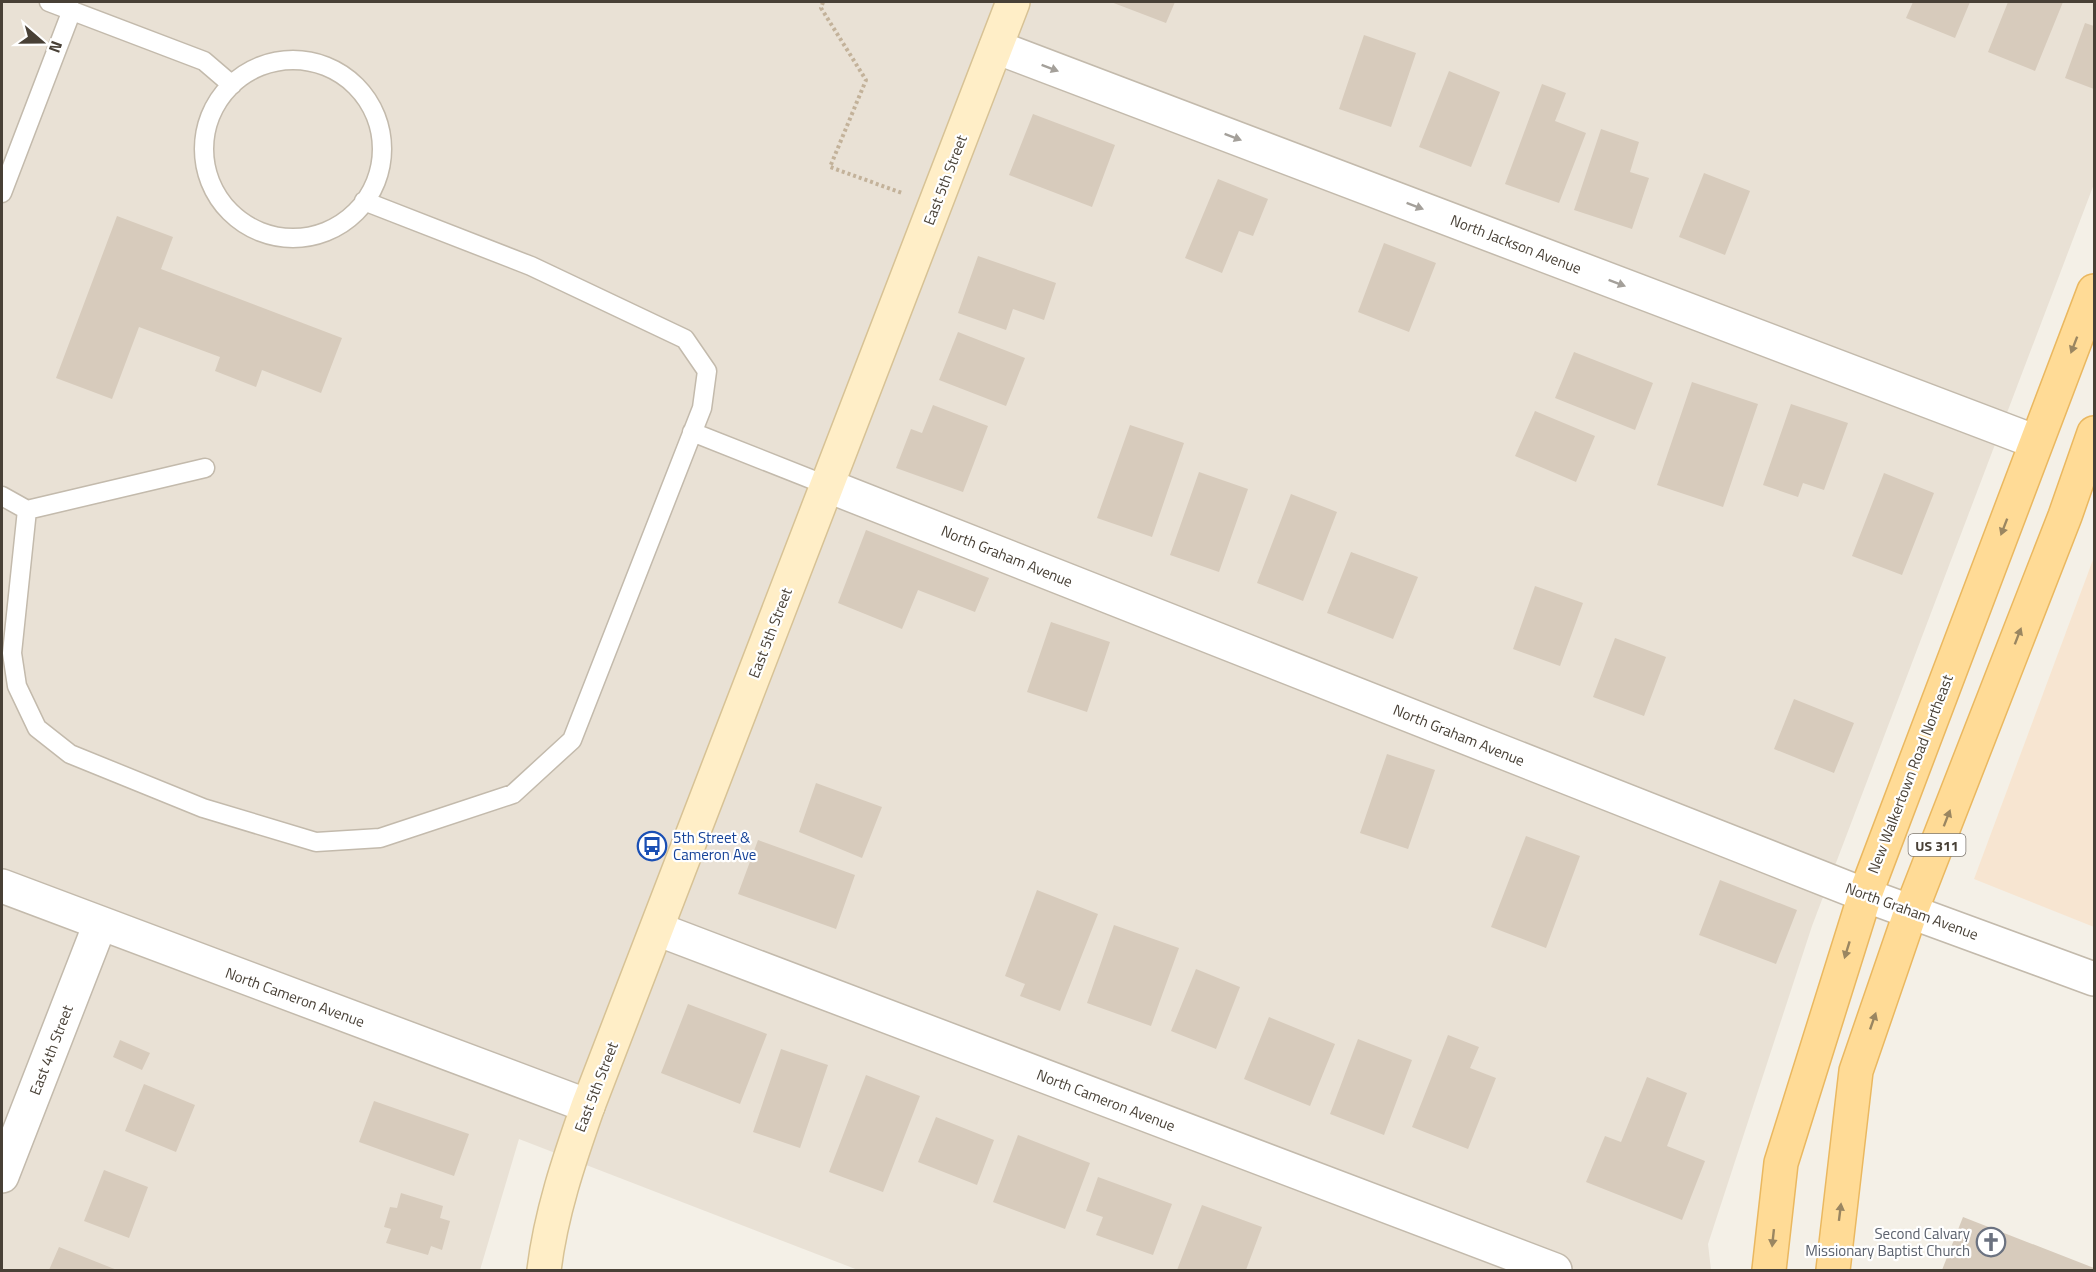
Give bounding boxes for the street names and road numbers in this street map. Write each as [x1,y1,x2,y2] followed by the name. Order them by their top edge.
[917,131,973,228] street label: East 5th Street
[1447,208,1585,280] street label: North Jackson Avenue
[938,519,1076,593] street label: North Graham Avenue
[742,584,798,681] street label: East 5th Street
[1861,670,1959,877] street label: New Walkertown Road Northeast
[1390,698,1528,772] street label: North Graham Avenue
[1908,834,1966,856] road number: US 311
[1842,876,1982,946] street label: North Graham Avenue
[222,961,368,1033] street label: North Cameron Avenue
[23,1001,79,1098] street label: East 4th Street
[568,1038,624,1135] street label: East 5th Street
[1033,1063,1179,1137] street label: North Cameron Avenue

